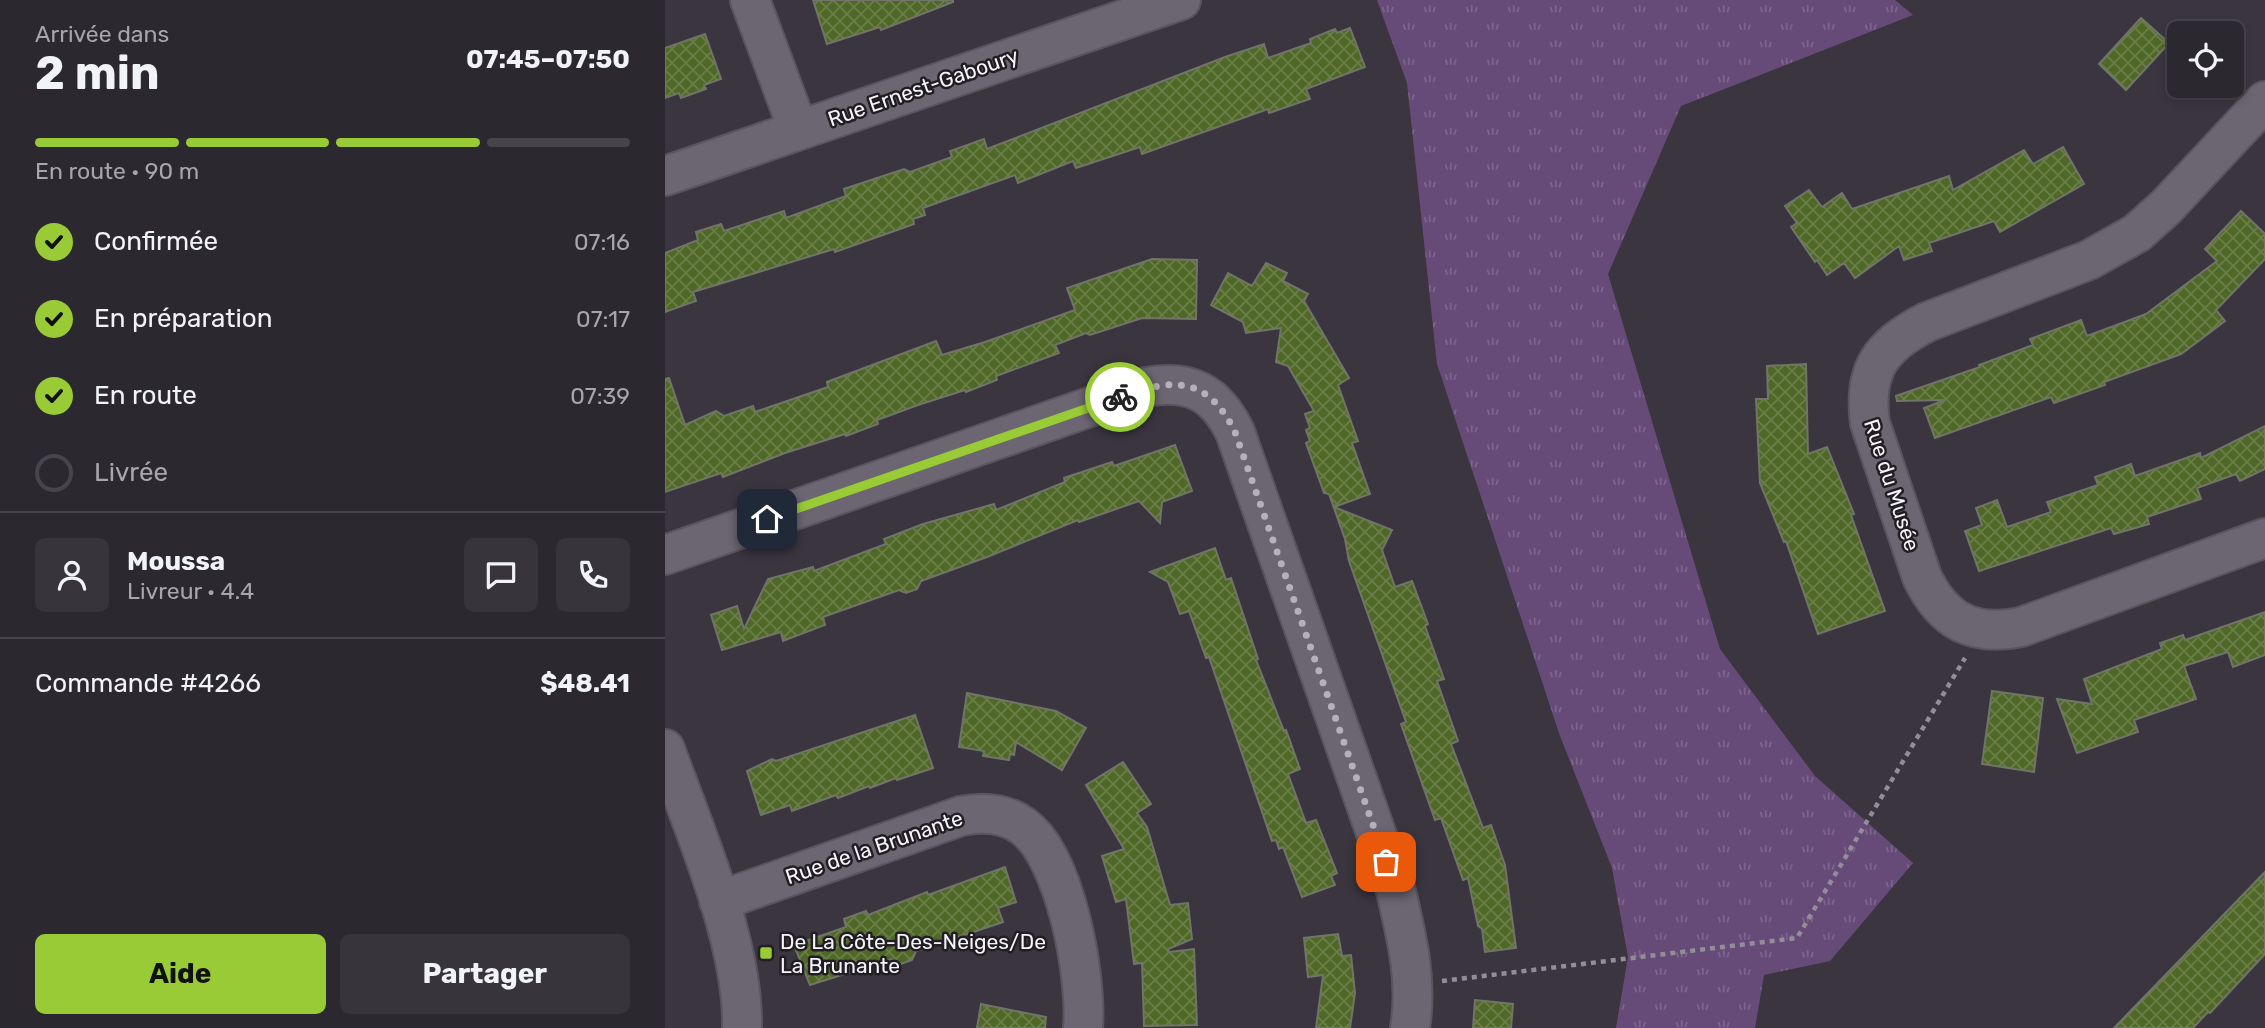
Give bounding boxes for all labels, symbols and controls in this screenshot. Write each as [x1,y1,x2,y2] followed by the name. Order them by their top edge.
[35,20,169,48] text: Arrivée dans
[2167,21,2244,98] map controls
[2167,21,2244,98] button: locate
[824,42,1022,131] street label: Rue Ernest-Gaboury
[466,44,630,75] text: 07:45–07:50
[35,46,160,101] text: 2 min
[35,157,199,185] text: En route · 90 m
[35,223,73,261] icon: check
[94,226,218,257] text: Confirmée
[574,228,630,256] text: 07:16
[35,300,73,338] icon: check
[94,303,272,334] text: En préparation
[576,305,630,333] text: 07:17
[1085,362,1155,432] courier
[35,377,73,415] icon: check
[1101,378,1139,416] icon: bike
[94,380,197,411] text: En route
[570,382,630,410] text: 07:39
[1859,416,1925,554] street label: Rue du Musée
[94,457,168,488] text: Livrée
[737,489,797,549] pin
[748,500,786,538] icon: home
[35,538,109,612] button: person
[464,538,538,612] button: chat
[556,538,630,612] button: phone
[127,546,225,577] text: Moussa
[127,577,254,605] text: Livreur · 4.4
[35,668,261,699] text: Commande #4266
[540,668,630,699] text: $48.41
[782,805,966,889] street label: Rue de la Brunante
[1356,832,1416,892] pin
[1367,843,1405,881] icon: bag
[780,929,1046,978] place label: De La Côte-Des-Neiges/De La Brunante
[35,934,326,1014] button: Aide
[340,934,630,1014] button: Partager
[758,945,774,961] marker: De La Côte-Des-Neiges/De La Brunante

